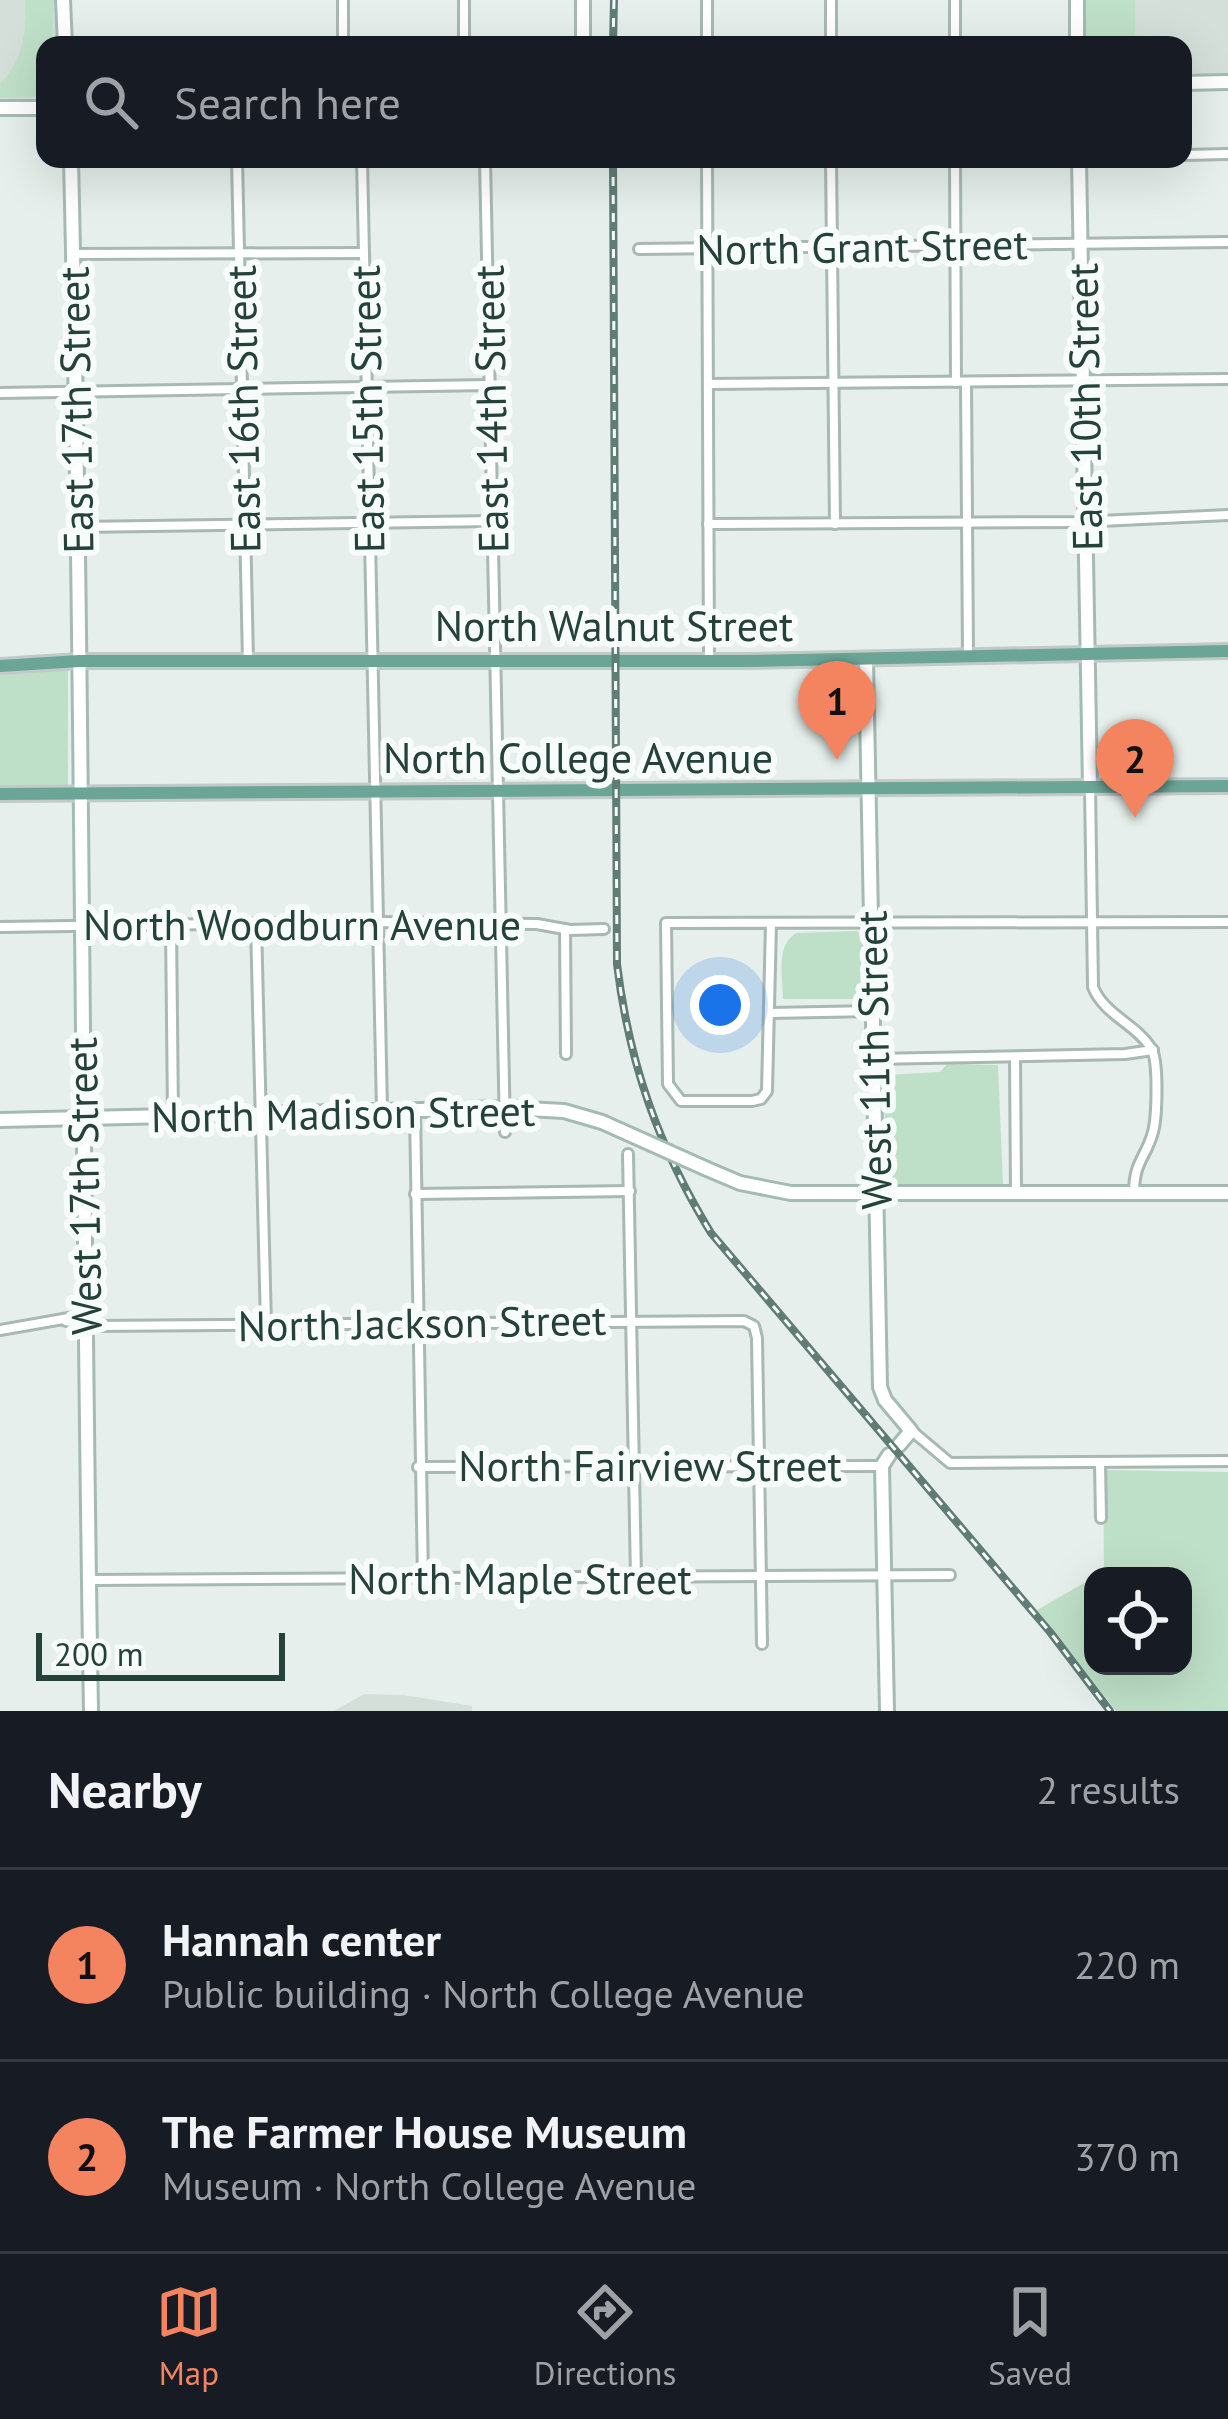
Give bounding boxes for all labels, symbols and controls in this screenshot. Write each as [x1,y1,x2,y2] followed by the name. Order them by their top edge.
[36,36,1192,168] search box
[78,69,144,135] icon: search
[174,73,401,131] text: Search here
[696,216,1028,277] street label: North Grant Street
[1054,263,1115,551] street label: East 10th Street
[212,265,273,553] street label: East 16th Street
[336,265,397,553] street label: East 15th Street
[460,265,521,553] street label: East 14th Street
[46,266,105,554] street label: East 17th Street
[435,598,793,653] street label: North Walnut Street
[798,661,876,760] pin: 1
[1096,719,1174,818] pin: 2
[383,730,773,785] street label: North College Avenue
[83,897,521,952] street label: North Woodburn Avenue
[843,910,904,1210] street label: West 11th Street
[690,975,750,1035] your location
[53,1037,114,1335] street label: West 17th Street
[150,1083,536,1144] street label: North Madison Street
[237,1292,607,1353] street label: North Jackson Street
[458,1438,842,1493] street label: North Fairview Street
[348,1551,692,1606] street label: North Maple Street
[1084,1567,1192,1675] map controls
[1084,1567,1192,1675] button: locate
[36,1627,285,1680] scale bar
[54,1632,144,1675] text: 200 m
[48,1756,202,1822] text: Nearby
[1037,1764,1180,1815] text: 2 results
[162,1910,441,1968] text: Hannah center
[76,1939,98,1990] text: 1
[1074,1939,1180,1990] text: 220 m
[162,1968,805,2019] text: Public building · North College Avenue
[162,2102,687,2160] text: The Farmer House Museum
[76,2131,98,2182] text: 2
[1074,2131,1180,2182] text: 370 m
[162,2160,696,2211] text: Museum · North College Avenue
[156,2279,222,2394] tab: Map
[534,2279,676,2394] tab: Directions
[988,2279,1072,2394] tab: Saved

